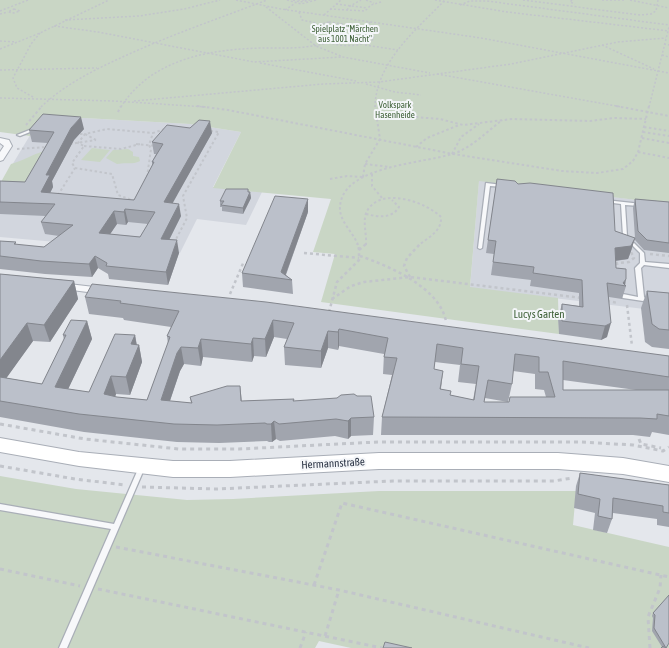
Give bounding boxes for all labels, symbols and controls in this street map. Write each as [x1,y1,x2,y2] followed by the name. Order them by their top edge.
[312,24,378,44] park label: Spielplatz "Märchen aus 1001 Nacht"
[375,100,415,120] park label: Volkspark Hasenheide
[513,308,565,320] park label: Lucys Garten
[301,455,365,471] street label: Hermannstraße

